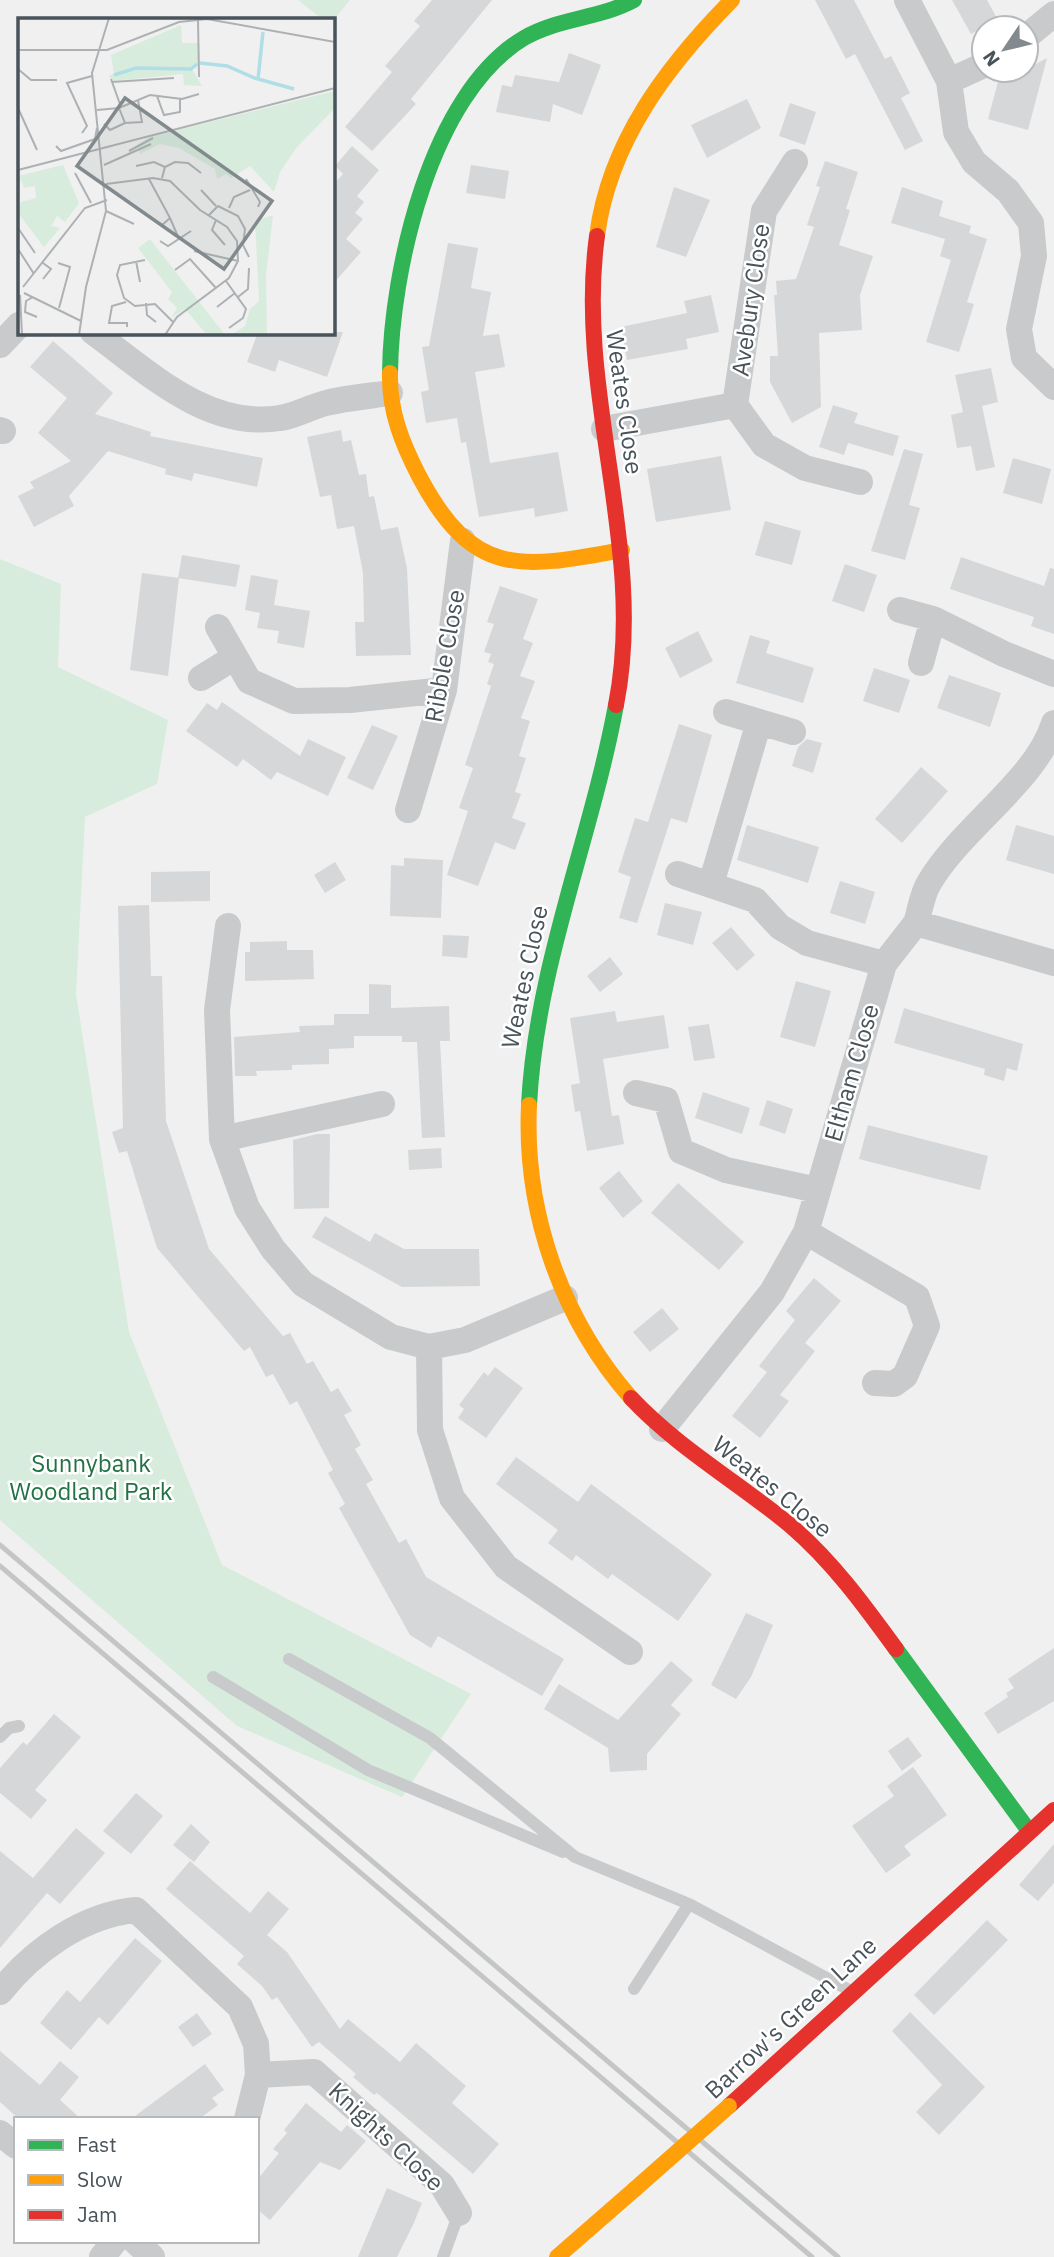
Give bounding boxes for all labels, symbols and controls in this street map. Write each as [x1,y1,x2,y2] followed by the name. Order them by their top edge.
[970,14,1040,84] north arrow
[18,18,334,334] inset map
[977,46,1005,71] text: N
[723,222,777,378] street label: Avebury Close
[599,328,651,476] street label: Weates Close
[417,587,471,725] street label: Ribble Close
[493,902,555,1051] street label: Weates Close
[816,1000,886,1145] street label: Eltham Close
[706,1428,839,1544] street label: Weates Close
[10,1447,173,1507] park label: Sunnybank Woodland Park
[697,1929,883,2105] street label: Barrow's Green Lane
[322,2075,451,2198] street label: Knights Close
[14,2117,259,2243] legend
[77,2130,117,2158] text: Fast
[77,2165,123,2193] text: Slow
[77,2200,117,2228] text: Jam

